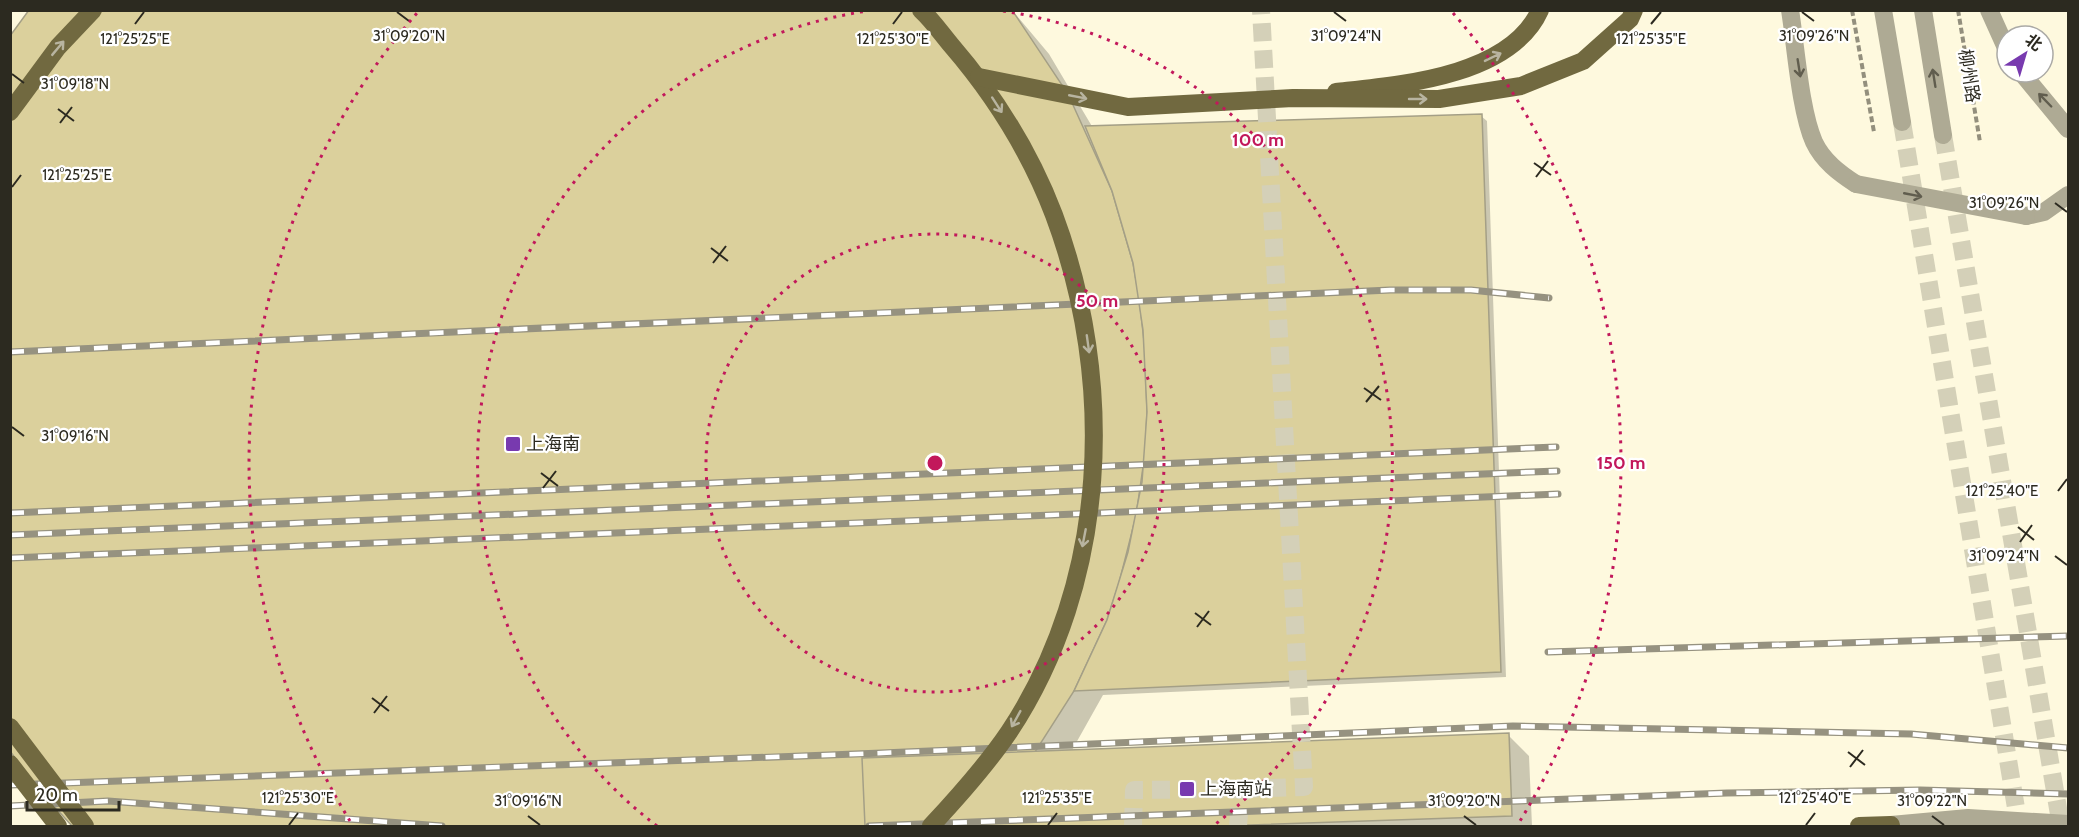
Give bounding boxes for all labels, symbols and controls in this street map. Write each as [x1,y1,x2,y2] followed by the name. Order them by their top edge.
[1995,24,2055,84] north arrow
[373,27,445,45] text: 31°09'20"N
[1311,27,1381,45] text: 31°09'24"N
[1779,27,1849,45] text: 31°09'26"N
[100,30,170,48] text: 121°25'25"E
[857,30,929,48] text: 121°25'30"E
[1616,30,1686,48] text: 121°25'35"E
[2022,30,2046,55] text: 北
[51,41,65,56] one-way arrow
[1954,48,1984,104] street label: 柳州路
[1483,50,1501,62] one-way arrow
[1794,58,1805,78] one-way arrow
[1928,68,1939,88] one-way arrow
[41,75,109,93] text: 31°09'18"N
[1067,92,1087,103] one-way arrow
[1408,93,1428,105] one-way arrow
[2038,93,2052,108] one-way arrow
[991,96,1003,112] one-way arrow
[1232,129,1284,151] text: 100 m
[42,166,112,184] text: 121°25'25"E
[1903,190,1923,201] one-way arrow
[1969,194,2039,212] text: 31°09'26"N
[1076,290,1118,312] text: 50 m
[1083,333,1094,353] one-way arrow
[41,427,109,445] text: 31°09'16"N
[526,433,580,455] place label: 上海南
[504,435,522,453] marker: 上海南
[1597,452,1645,474] text: 150 m
[925,453,945,473] centre of rings
[1966,482,2038,500] text: 121°25'40"E
[1078,527,1089,547] one-way arrow
[1969,547,2039,565] text: 31°09'24"N
[1010,710,1022,727] one-way arrow
[27,774,118,812] scale bar
[1200,778,1272,800] place label: 上海南站
[1178,780,1196,798] marker: 上海南站
[36,784,78,806] text: 20 m
[262,789,334,807] text: 121°25'30"E
[1022,789,1092,807] text: 121°25'35"E
[1779,789,1851,807] text: 121°25'40"E
[494,792,562,810] text: 31°09'16"N
[1428,792,1500,810] text: 31°09'20"N
[1897,792,1967,810] text: 31°09'22"N

